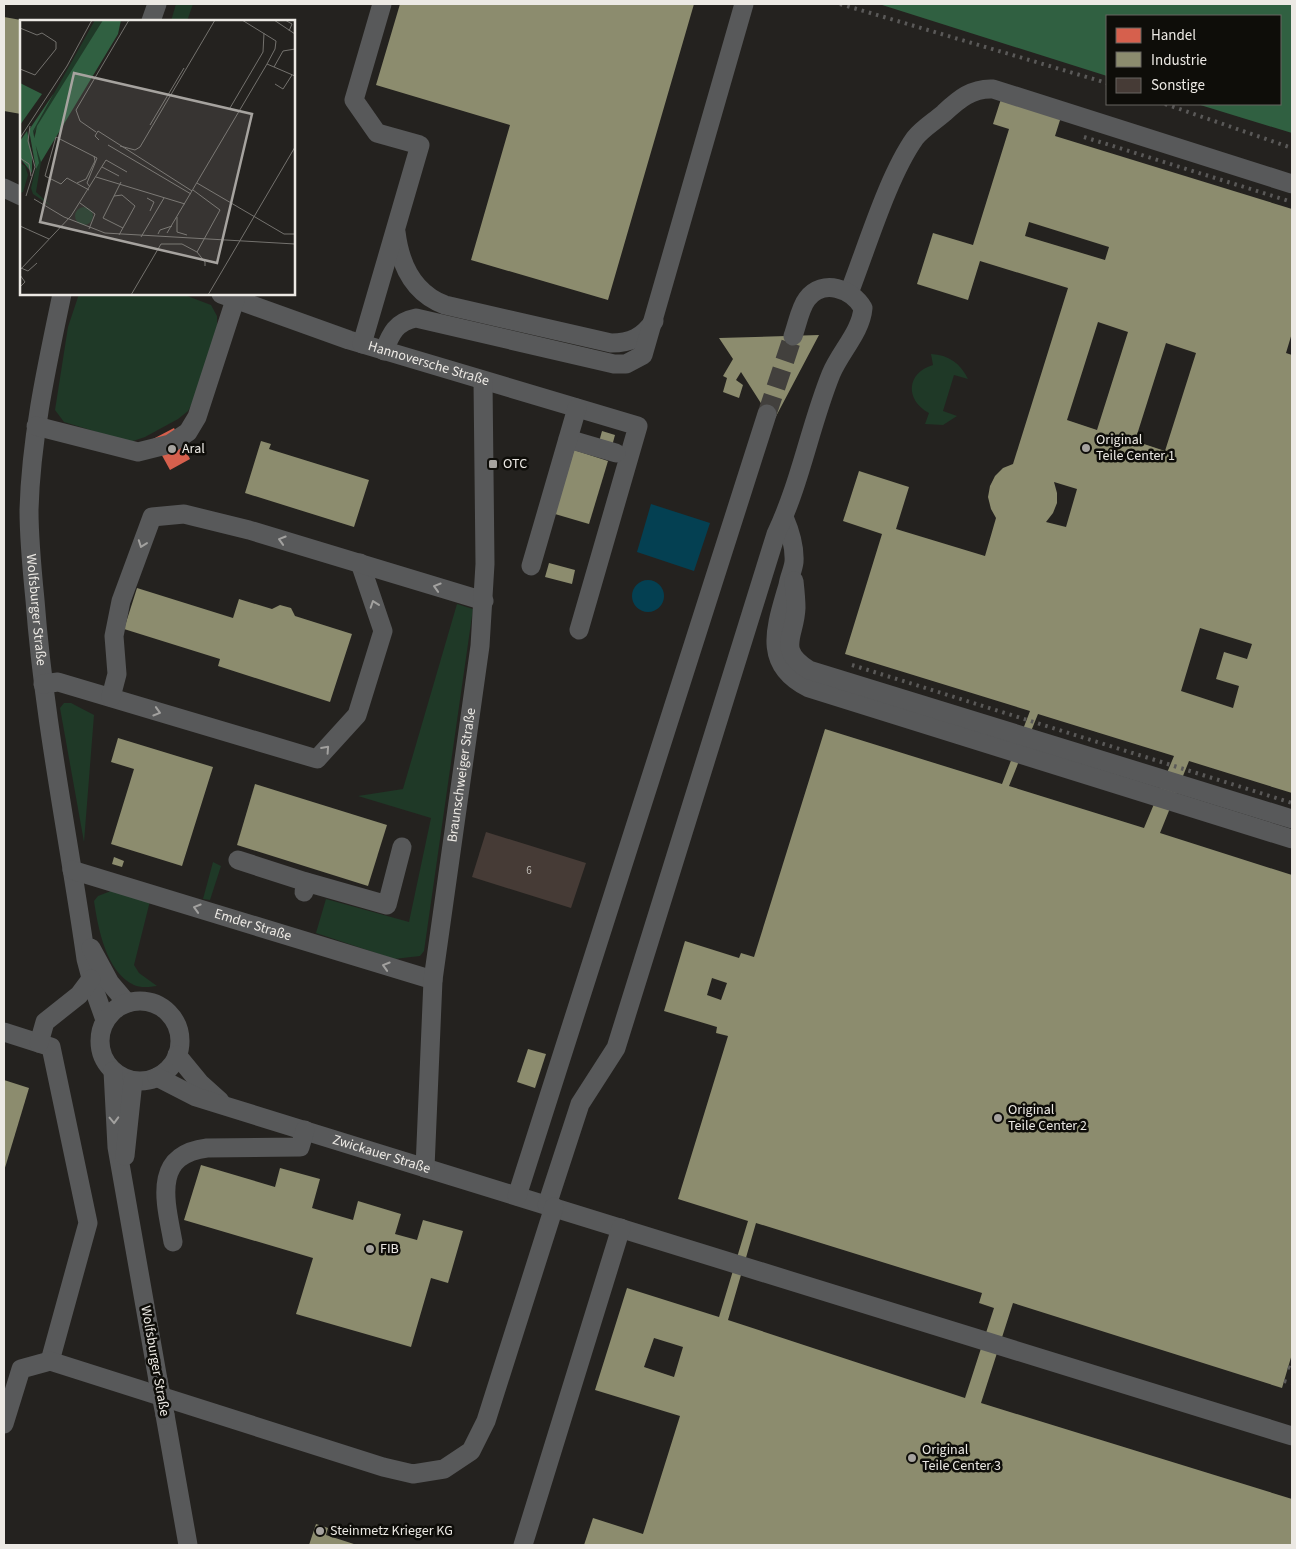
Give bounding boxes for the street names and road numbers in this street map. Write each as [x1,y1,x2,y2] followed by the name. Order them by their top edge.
[366,336,492,391] street label: Hannoversche Straße
[21,553,51,667] street label: Wolfsburger Straße
[442,707,481,844] street label: Braunschweiger Straße
[212,904,294,946] street label: Emder Straße
[330,1130,433,1179] street label: Zwickauer Straße
[135,1304,175,1418] street label: Wolfsburger Straße

